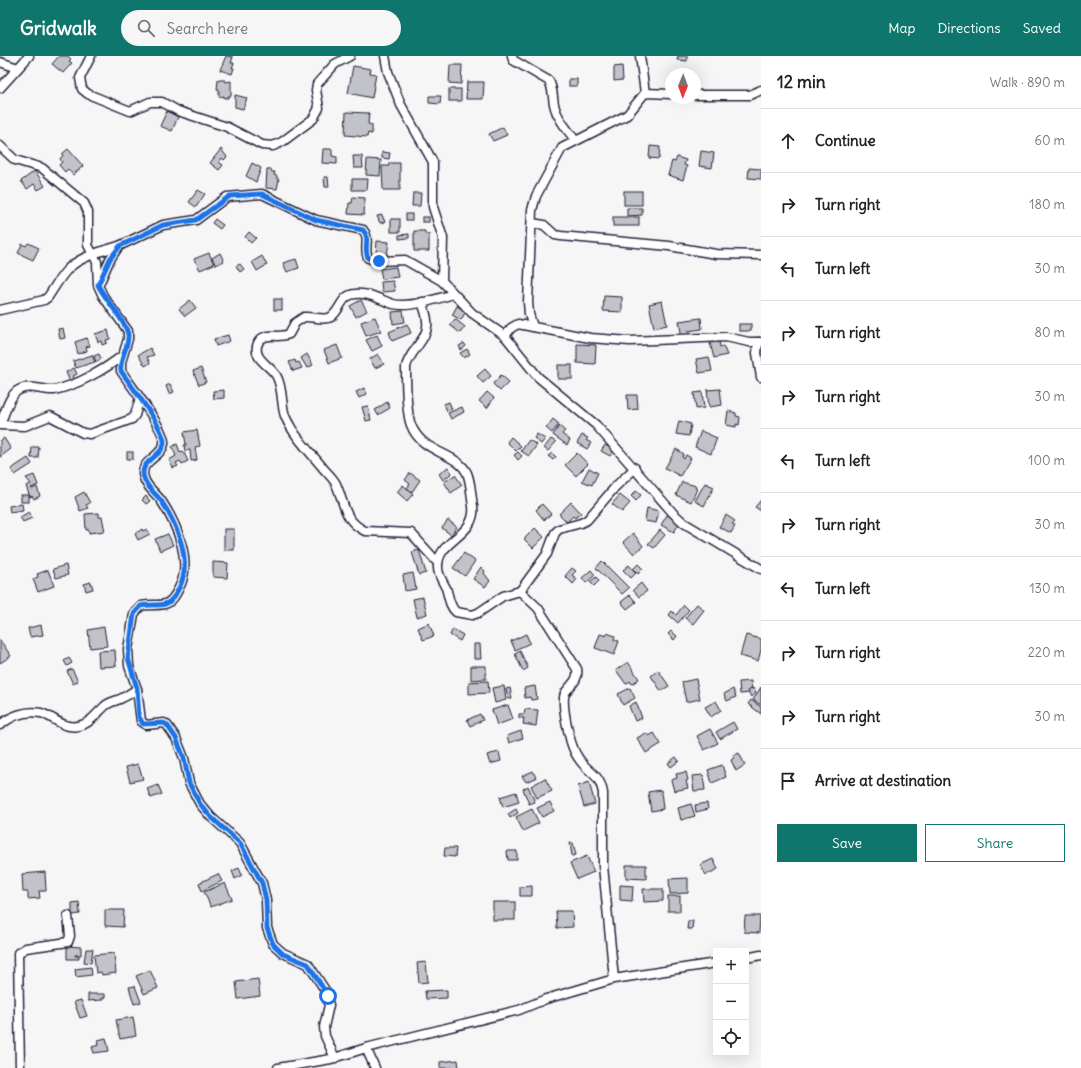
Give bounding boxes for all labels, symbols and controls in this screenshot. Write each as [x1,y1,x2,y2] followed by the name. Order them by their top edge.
[121,10,401,46] search box
[20,16,97,40] text: Gridwalk
[135,17,157,39] icon: search
[167,19,248,38] text: Search here
[888,19,915,37] text: Map
[937,19,1001,37] text: Directions
[1023,19,1061,37] text: Saved
[665,68,701,104] north arrow
[777,71,826,93] text: 12 min
[990,74,1065,91] text: Walk · 890 m
[777,130,799,152] icon: ahead
[815,131,876,150] text: Continue
[1034,132,1065,149] text: 60 m
[777,194,799,216] icon: right
[815,195,880,214] text: Turn right
[1029,196,1065,213] text: 180 m
[370,252,388,270] route end
[777,258,799,280] icon: left
[815,259,870,278] text: Turn left
[1035,260,1065,277] text: 30 m
[777,322,799,344] icon: right
[815,323,880,342] text: Turn right
[1034,324,1065,341] text: 80 m
[777,386,799,408] icon: right
[815,387,880,406] text: Turn right
[1035,388,1065,405] text: 30 m
[777,450,799,472] icon: left
[815,451,870,470] text: Turn left
[1028,452,1065,469] text: 100 m
[777,514,799,536] icon: right
[815,515,880,534] text: Turn right
[1035,516,1065,533] text: 30 m
[777,578,799,600] icon: left
[815,579,870,598] text: Turn left
[1029,580,1065,597] text: 130 m
[777,642,799,664] icon: right
[815,643,880,662] text: Turn right
[1028,644,1065,661] text: 220 m
[777,706,799,728] icon: right
[815,707,880,726] text: Turn right
[1035,708,1065,725] text: 30 m
[777,770,799,792] icon: arrive
[815,771,951,790] text: Arrive at destination
[777,824,917,862] button: Save
[925,824,1065,862] button: Share
[713,948,749,1056] map controls
[713,948,749,984] button: +
[713,984,749,1020] button: −
[319,987,337,1005] route start
[713,1020,749,1056] button: locate

